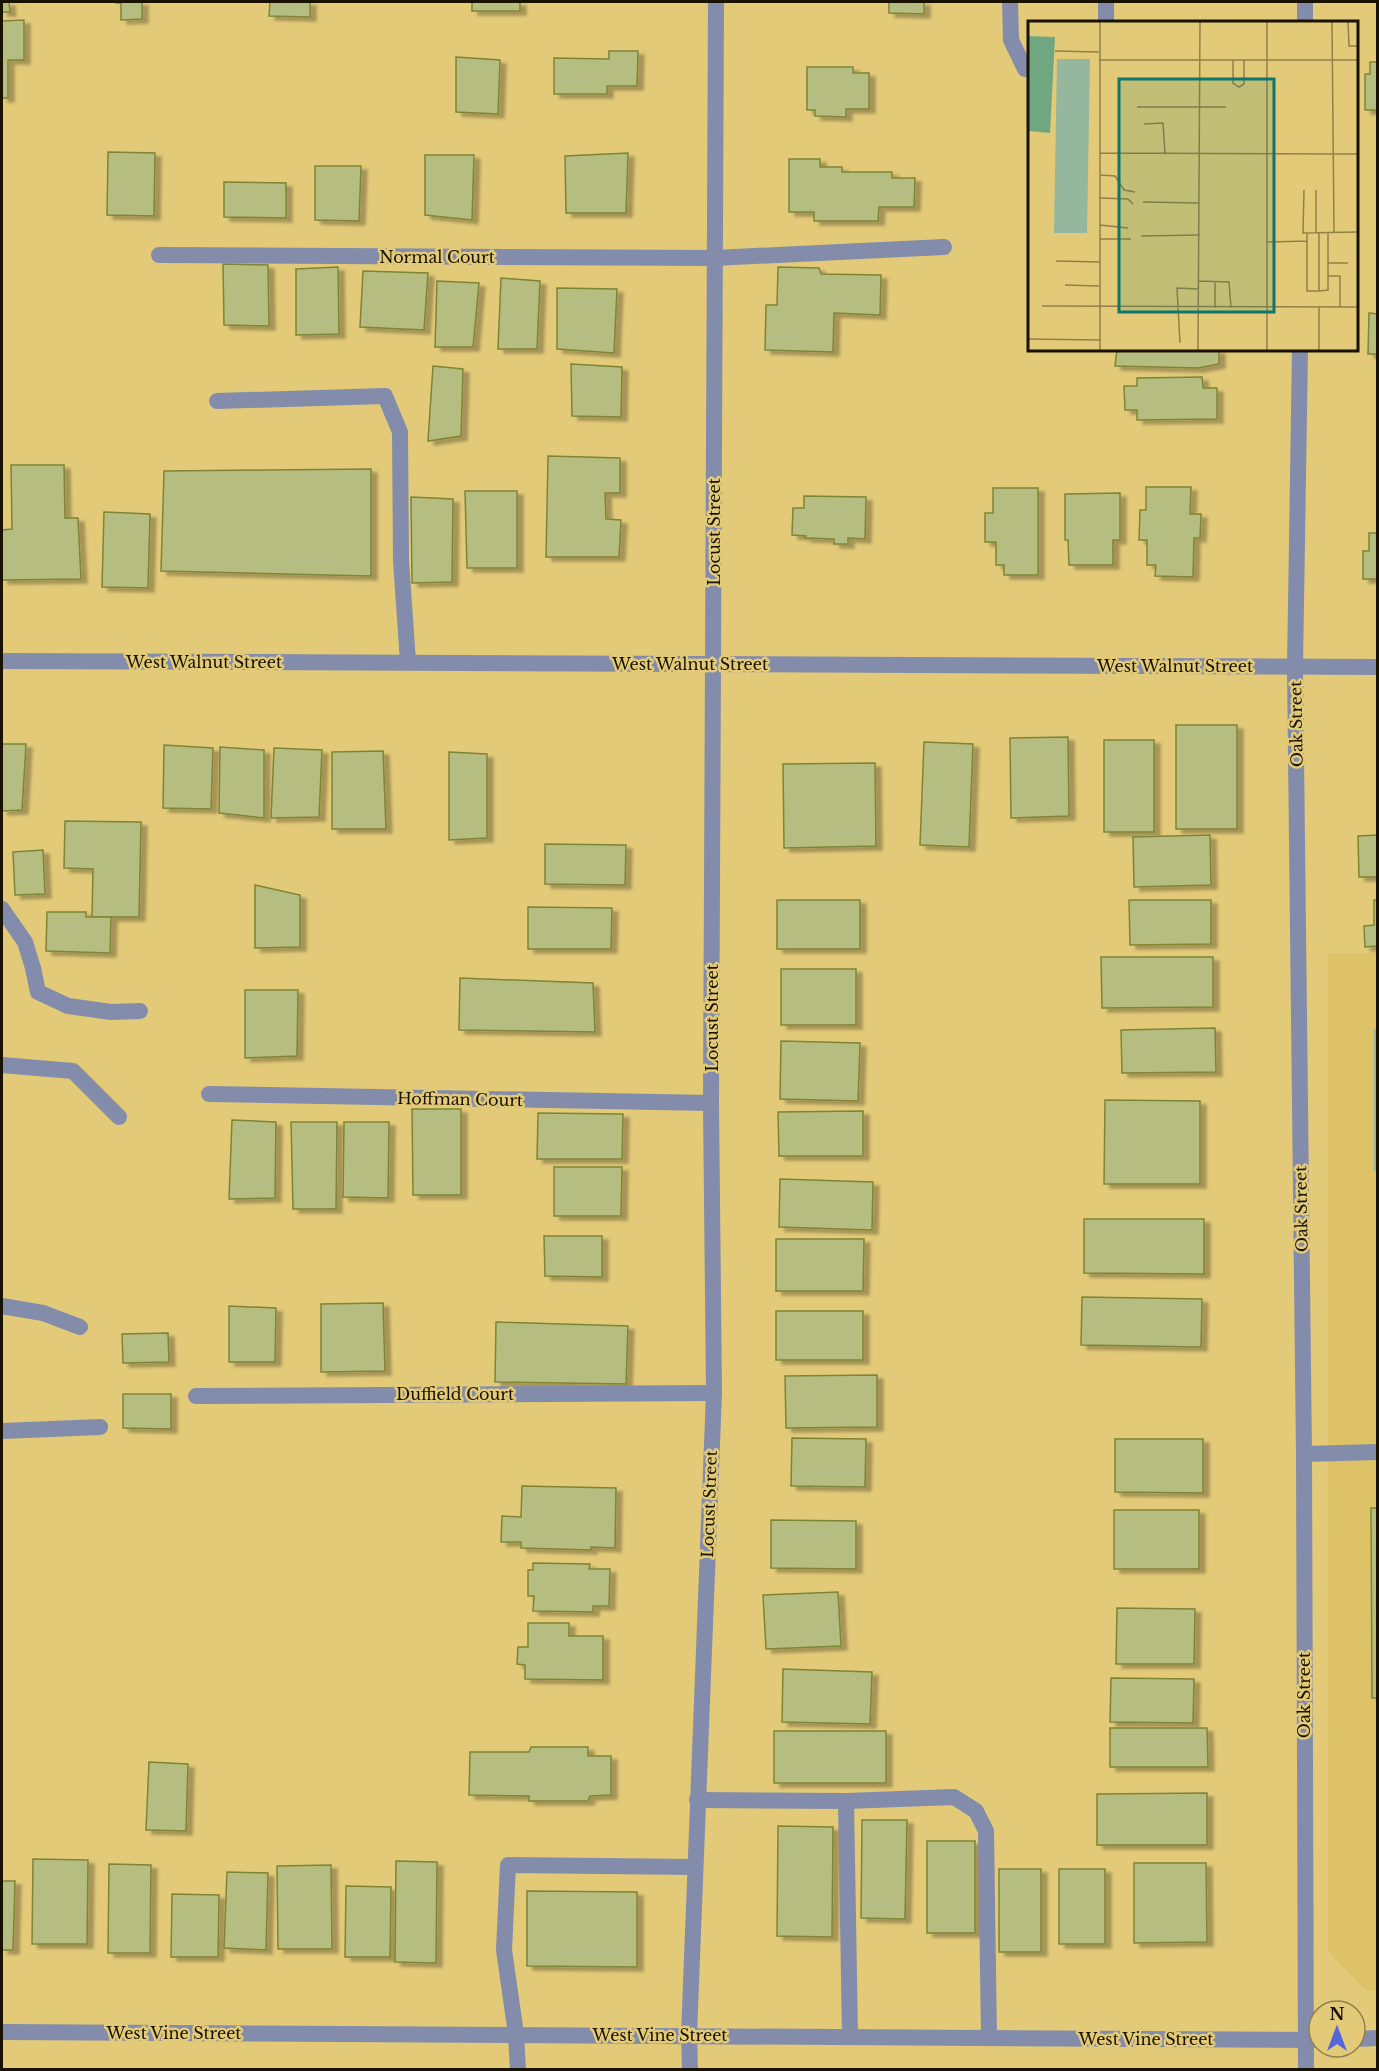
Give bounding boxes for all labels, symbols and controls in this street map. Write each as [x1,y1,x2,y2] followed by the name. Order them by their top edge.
[1028,21,1358,351] inset map
[379,247,495,267] street label: Normal Court
[704,478,724,586] street label: Locust Street
[125,652,282,672] street label: West Walnut Street
[611,654,768,674] street label: West Walnut Street
[1096,656,1253,676] street label: West Walnut Street
[1285,681,1307,767] street label: Oak Street
[702,964,722,1072] street label: Locust Street
[397,1088,523,1110] street label: Hoffman Court
[1290,1166,1312,1252] street label: Oak Street
[396,1384,514,1404] street label: Duffield Court
[697,1450,721,1558] street label: Locust Street
[1294,1652,1314,1738] street label: Oak Street
[1307,1999,1367,2059] north arrow
[1329,2004,1345,2024] text: N
[106,2023,241,2043] street label: West Vine Street
[592,2025,727,2045] street label: West Vine Street
[1078,2029,1213,2049] street label: West Vine Street

